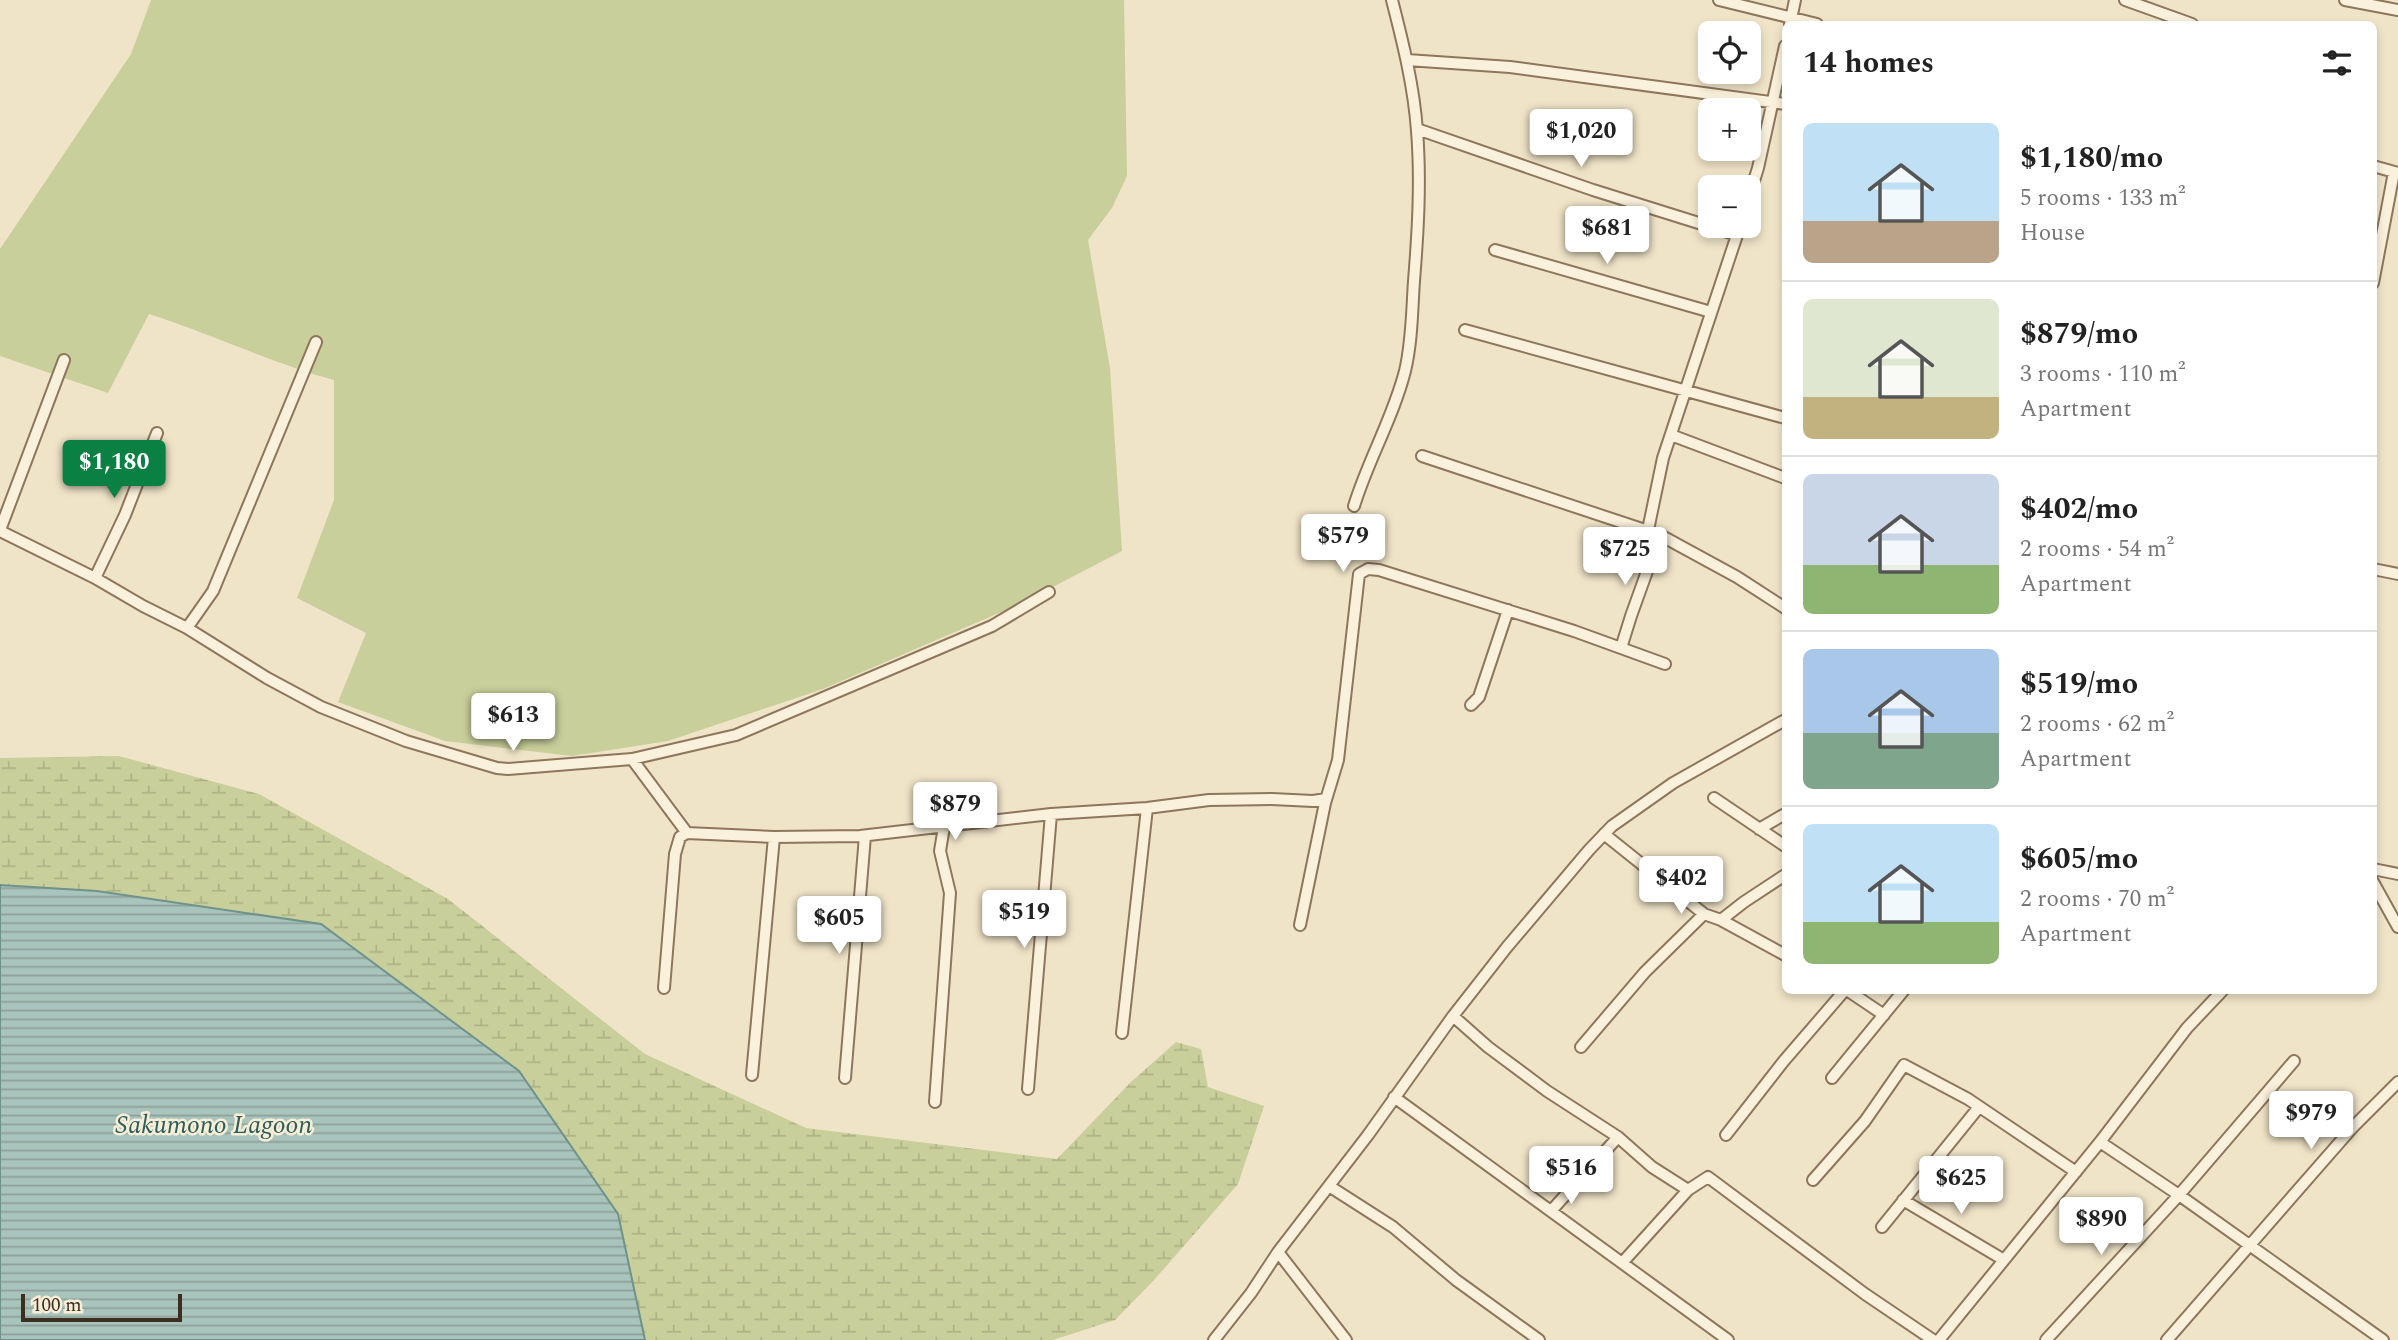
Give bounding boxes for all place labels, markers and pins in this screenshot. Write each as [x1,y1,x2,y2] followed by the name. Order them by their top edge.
[1524,110,1638,169] pin: $1,020
[1566,206,1648,266] pin: $681
[57,440,171,500] pin: $1,180
[1302,514,1384,574] pin: $579
[1584,528,1666,587] pin: $725
[472,694,554,753] pin: $613
[914,782,996,842] pin: $879
[1640,856,1722,916] pin: $402
[983,890,1065,950] pin: $519
[798,897,880,956] pin: $605
[2270,1092,2352,1151] pin: $979
[1530,1146,1612,1206] pin: $516
[1920,1156,2002,1216] pin: $625
[2060,1198,2142,1257] pin: $890

